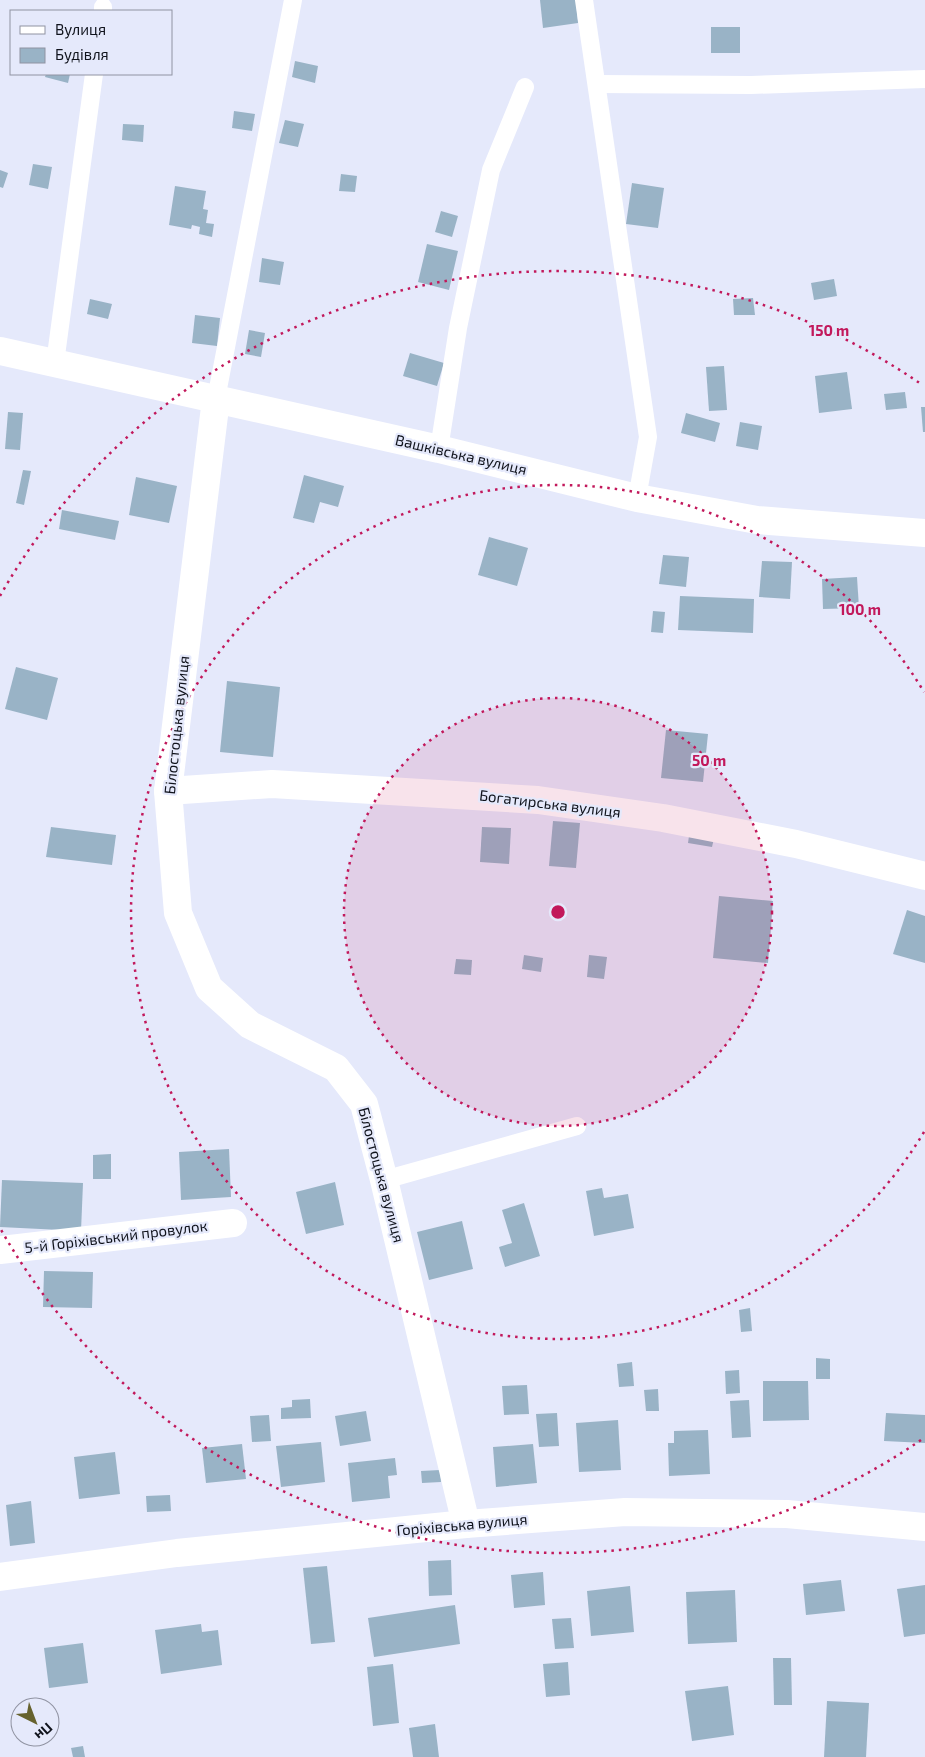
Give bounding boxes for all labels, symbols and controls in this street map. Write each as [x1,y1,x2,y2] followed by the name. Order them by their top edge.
[10,10,172,75] legend
[55,20,106,39] text: Вулиця
[55,45,109,64] text: Будівля
[809,321,849,339] text: 150 m
[393,430,529,479] street label: Вашківська вулиця
[839,600,881,618] text: 100 m
[160,655,193,795] street label: Білостоцька вулиця
[692,751,726,769] text: 50 m
[478,785,622,822] street label: Богатирська вулиця
[549,903,567,921] centre of rings
[354,1105,409,1245] street label: Білостоцька вулиця
[23,1216,209,1257] street label: 5-й Горіхівський провулок
[396,1509,528,1540] street label: Горіхівська вулиця
[10,1697,60,1747] north arrow
[32,1720,56,1744] text: Пн

